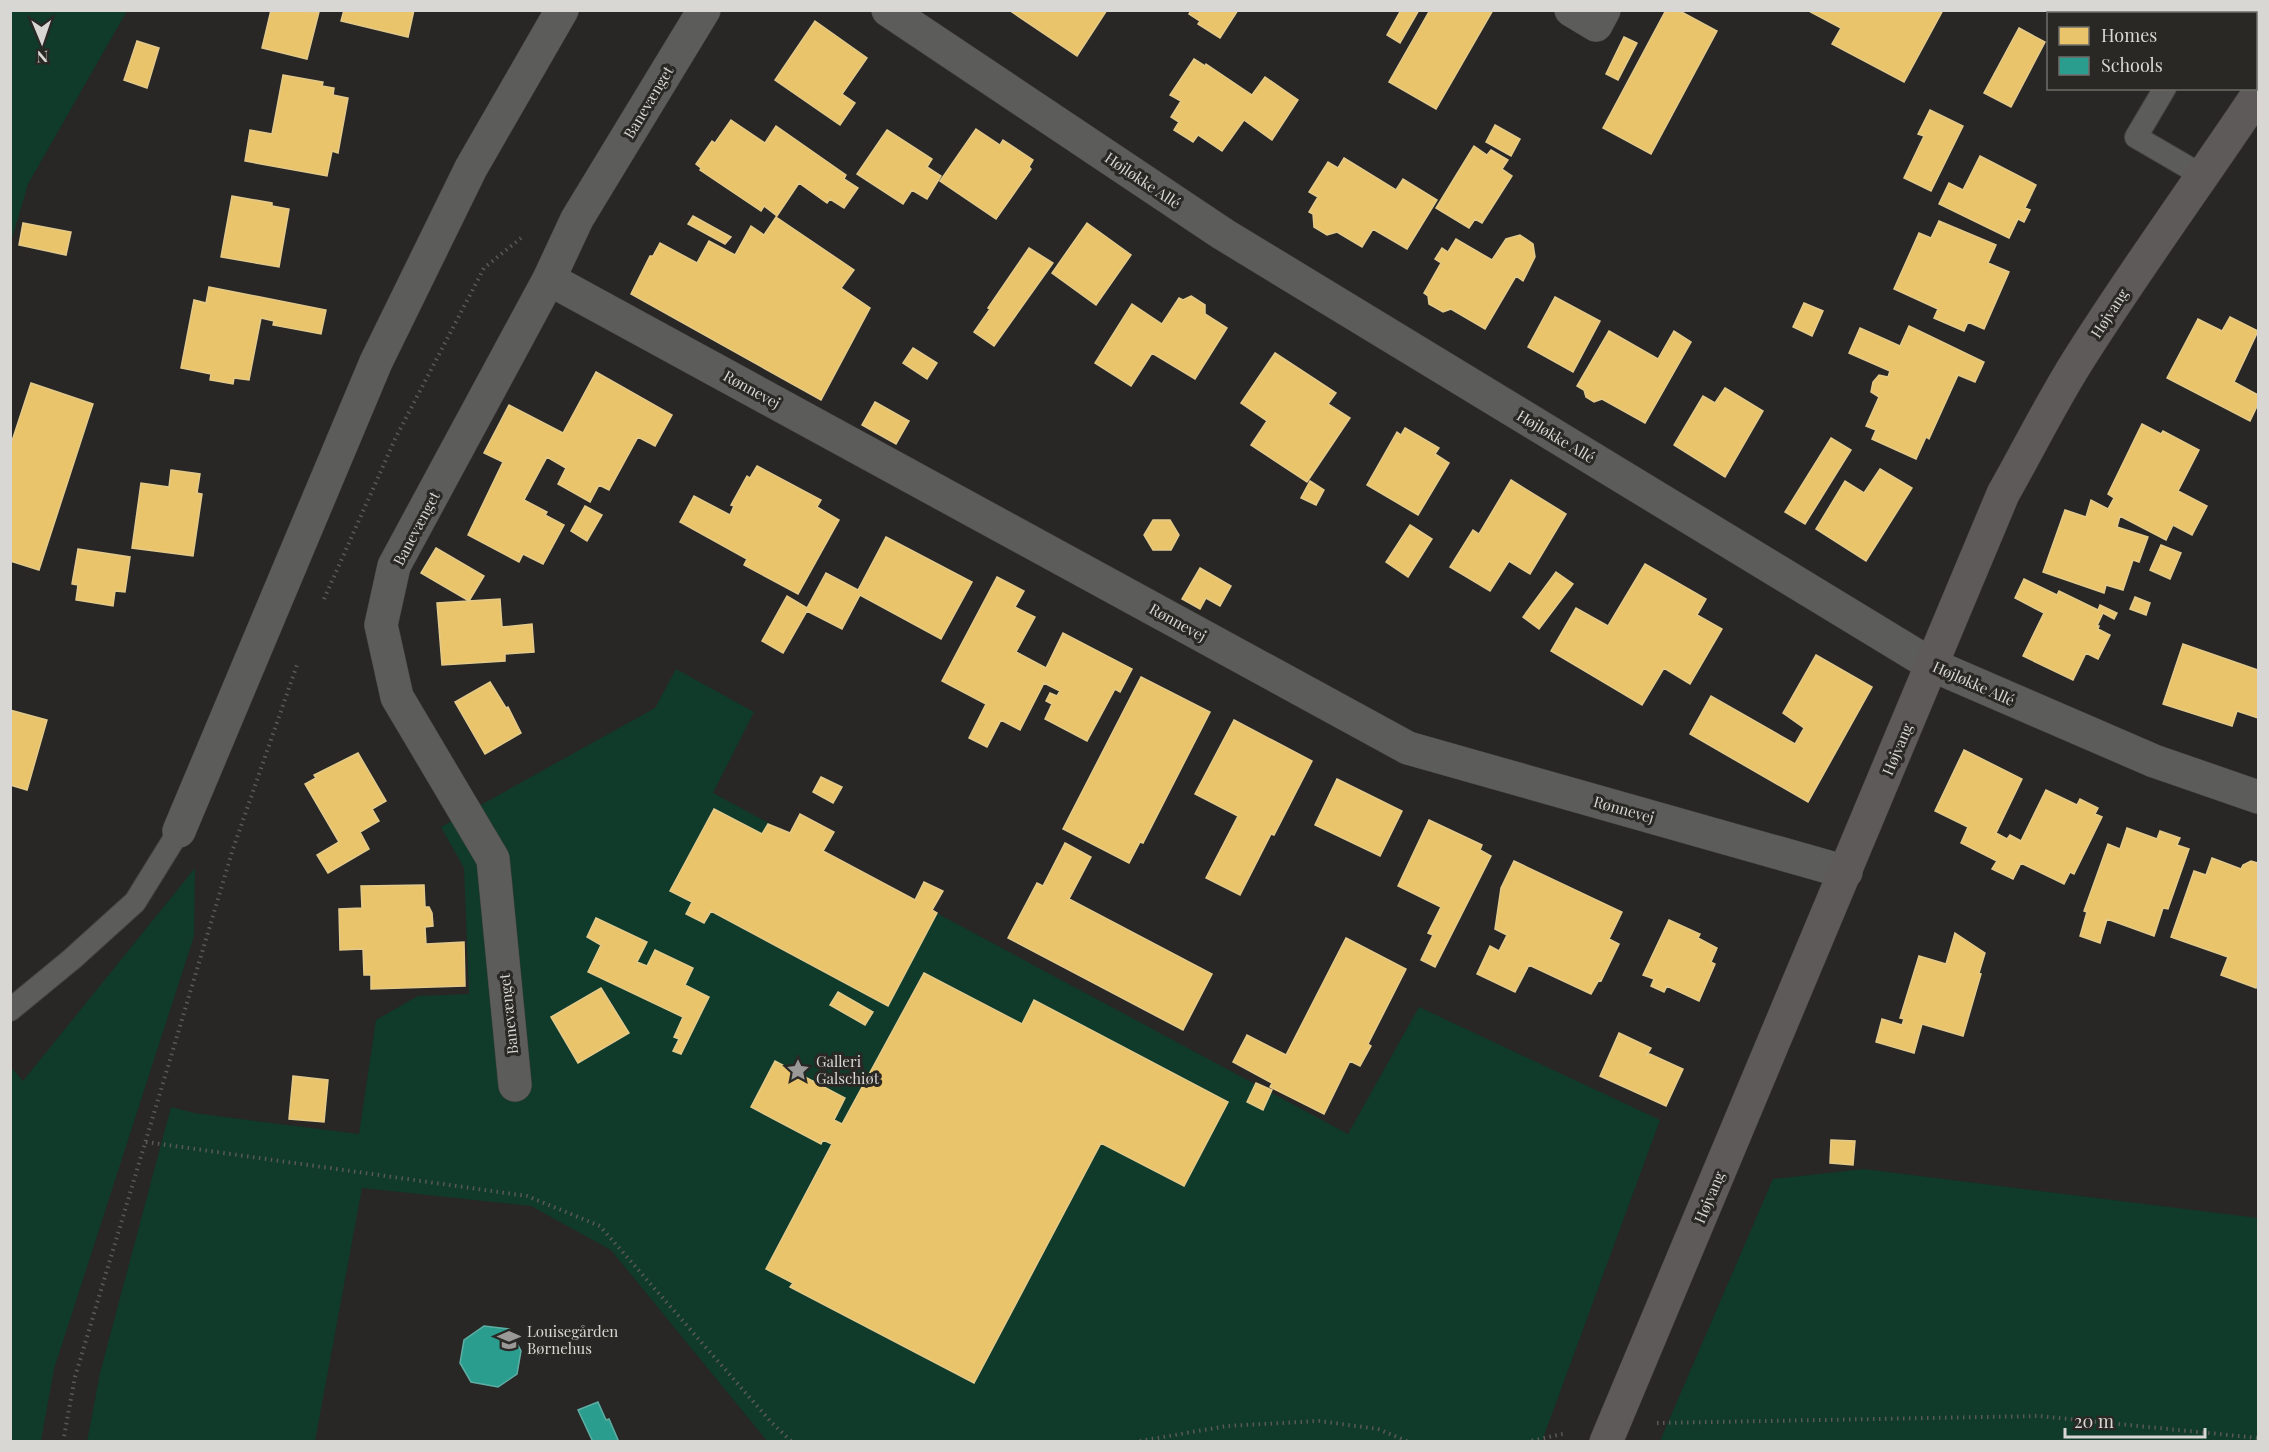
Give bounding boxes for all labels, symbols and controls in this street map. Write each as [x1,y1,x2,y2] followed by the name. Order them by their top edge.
[12,12,72,72] north arrow
[2047,12,2257,90] legend
[2101,23,2157,47] text: Homes
[36,47,49,68] text: N
[2101,53,2163,77] text: Schools
[619,61,678,142] street label: Banevænget
[1101,147,1185,213] street label: Højløkke Allé
[2086,285,2132,341] street label: Højvang
[720,365,784,413] street label: Rønnevej
[1513,405,1599,467] street label: Højløkke Allé
[388,487,444,569] street label: Banevænget
[1146,598,1210,646] street label: Rønnevej
[1930,656,2018,710] street label: Højløkke Allé
[1877,720,1917,778] street label: Højvang
[1591,791,1657,827] street label: Rønnevej
[494,972,522,1055] street label: Banevænget
[816,1051,880,1088] place label: Galleri Galschiøt
[785,1057,811,1083] place icon: Galleri Galschiøt
[1689,1168,1729,1226] street label: Højvang
[527,1321,618,1358] place label: Louisegården Børnehus
[496,1327,522,1353] school or university icon: Louisegården Børnehus
[2065,1401,2204,1439] scale bar
[2074,1409,2114,1433] text: 20 m

